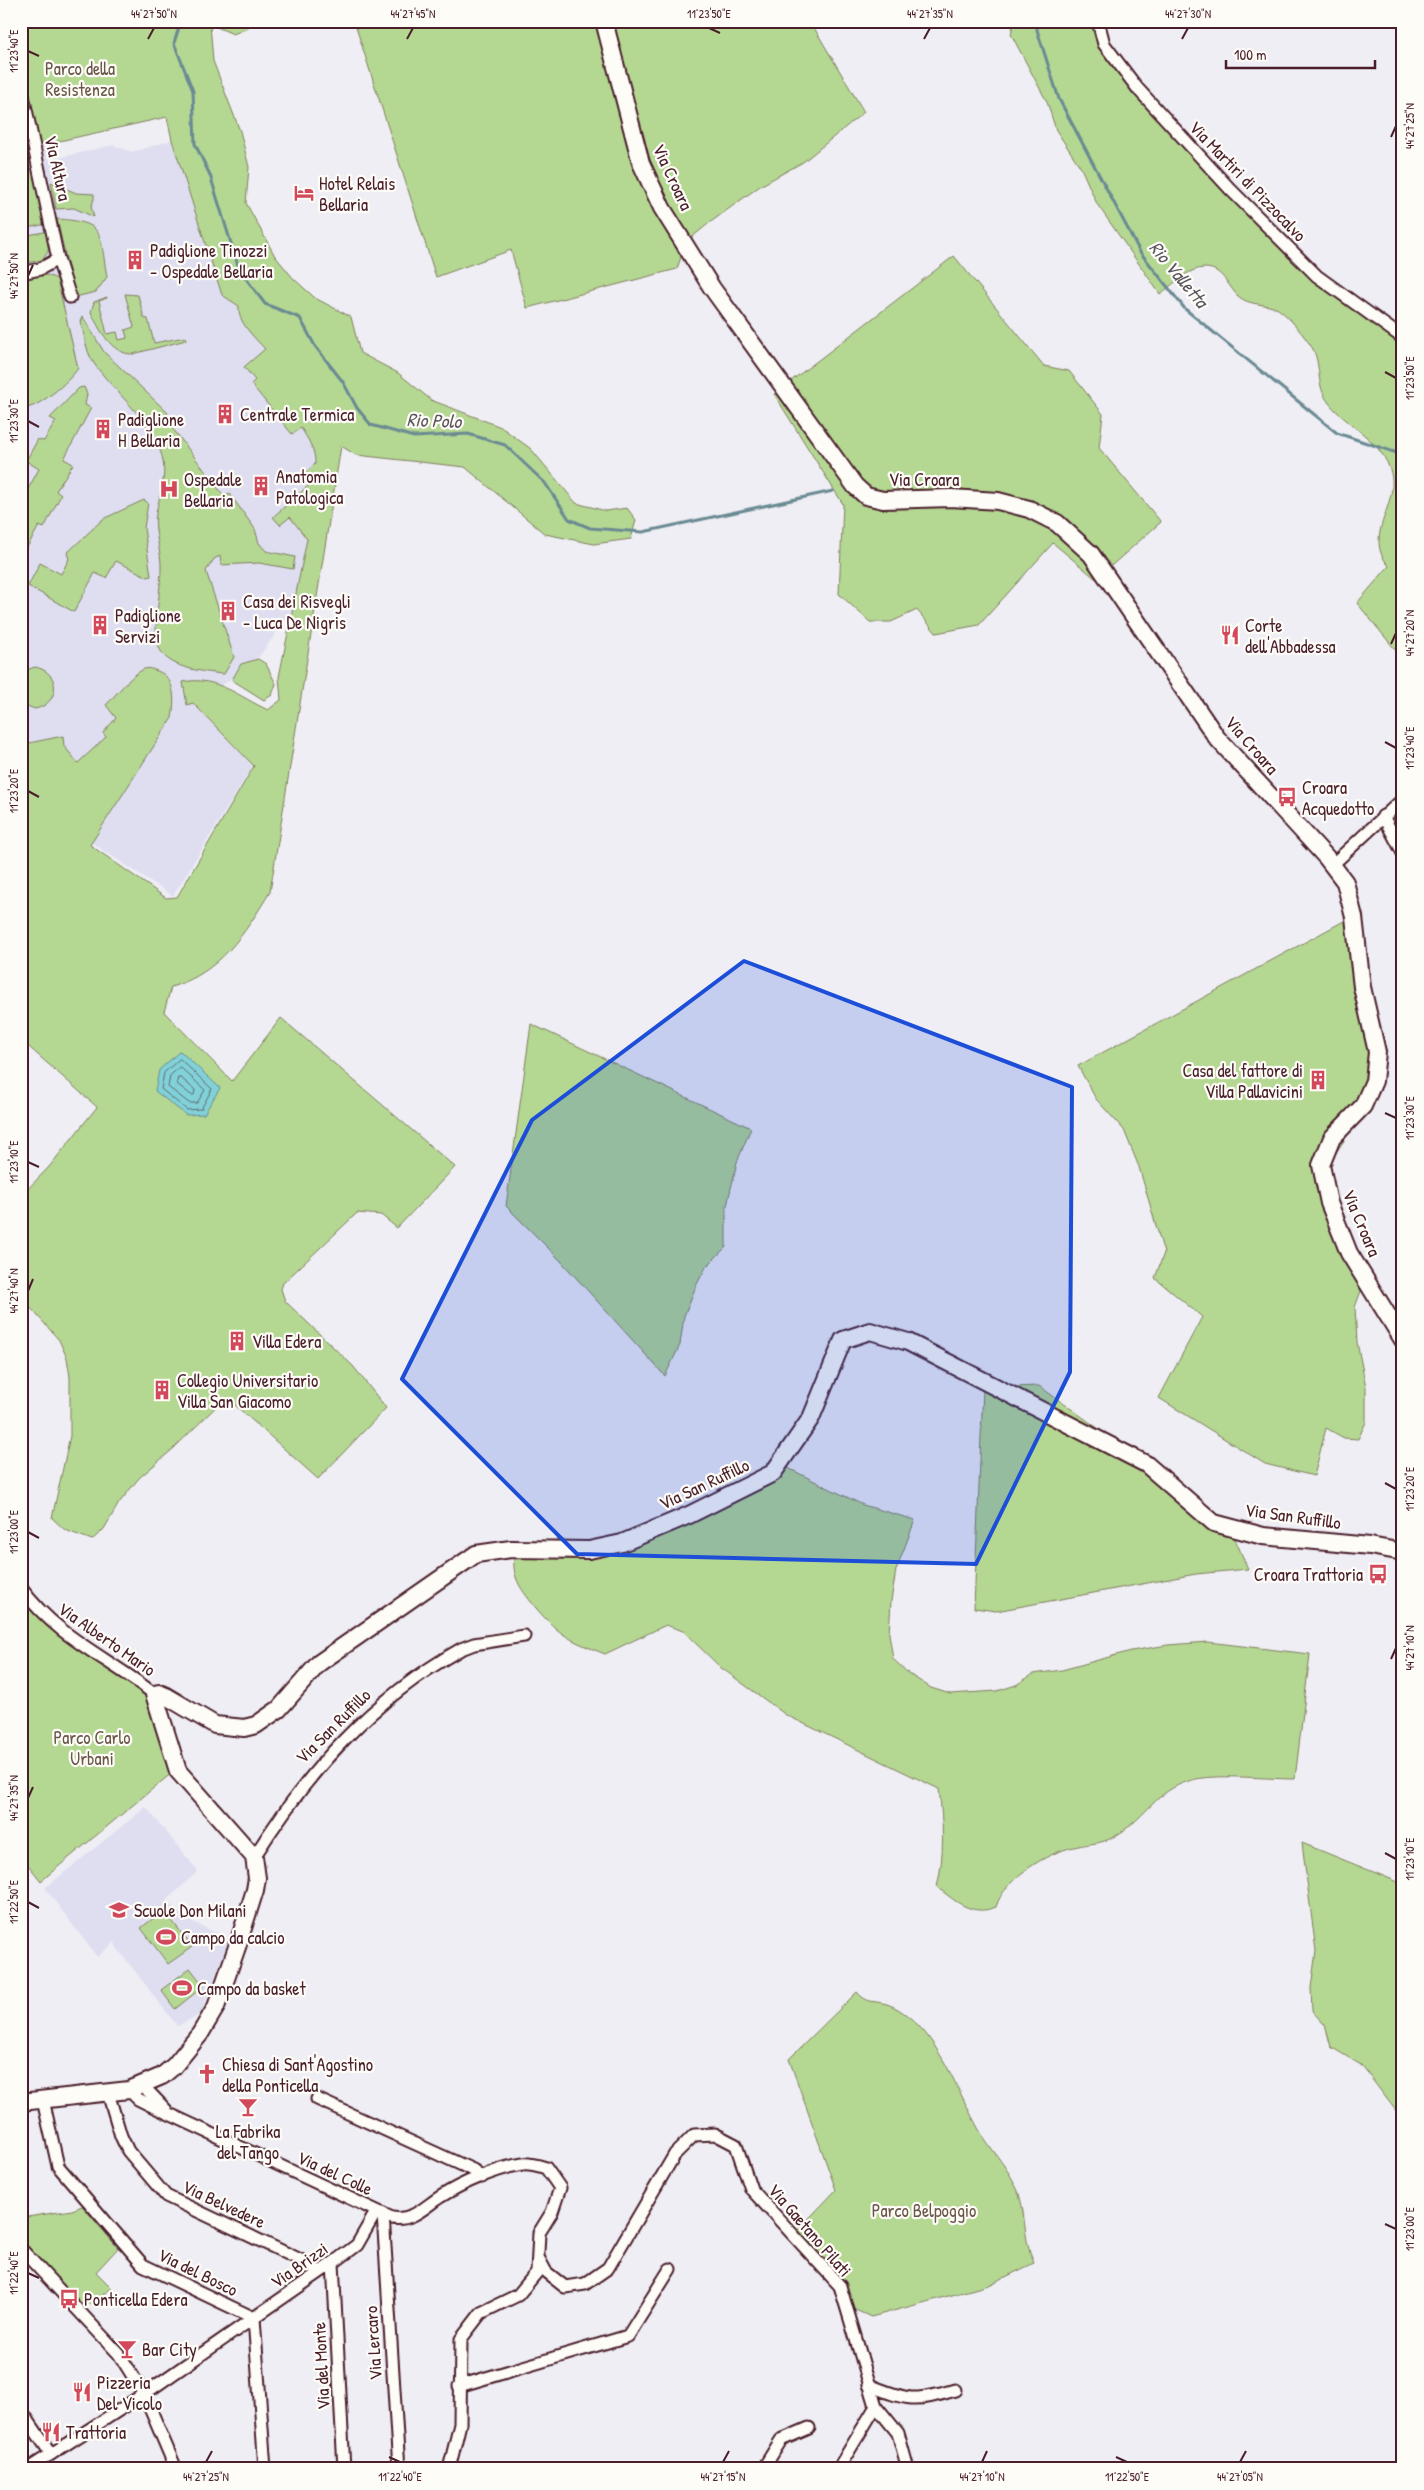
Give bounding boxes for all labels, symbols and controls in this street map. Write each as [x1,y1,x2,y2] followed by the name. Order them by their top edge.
[131,5,177,22] text: 44°27'50"N
[391,5,435,22] text: 44°27'45"N
[687,5,732,22] text: 11°23'50"E
[907,5,953,22] text: 44°27'35"N
[1165,5,1211,22] text: 44°27'30"N
[5,29,22,73] text: 11°23'40"E
[1226,38,1375,70] scale bar
[1234,44,1267,65] text: 100 m
[45,56,115,102] park label: Parco della Resistenza
[1401,103,1418,149] text: 44°27'25"N
[1184,115,1312,247] street label: Via Martiri di Pizzocalvo
[38,133,78,203] street label: Via Altura
[647,140,699,214] street label: Via Croara
[319,171,395,217] place label: Hotel Relais Bellaria
[293,182,315,204] hotel icon: Hotel Relais Bellaria
[1144,235,1216,315] water label: Rio Valletta
[150,238,273,284] place label: Padiglione Tinozzi - Ospedale Bellaria
[124,249,146,271] building icon: Padiglione Tinozzi - Ospedale Bellaria
[5,253,22,299] text: 44°27'50"N
[1401,355,1418,400] text: 11°23'50"E
[5,398,22,443] text: 11°23'30"E
[240,402,354,427] place label: Centrale Termica
[214,403,236,425] building icon: Centrale Termica
[406,406,463,434] water label: Rio Polo
[118,407,184,453] place label: Padiglione H Bellaria
[92,418,114,440] building icon: Padiglione H Bellaria
[276,464,343,510] place label: Anatomia Patologica
[184,467,242,513] place label: Ospedale Bellaria
[889,467,959,492] street label: Via Croara
[250,475,272,497] building icon: Anatomia Patologica
[158,478,180,500] hospital icon: Ospedale Bellaria
[243,589,351,635] place label: Casa dei Risvegli - Luca De Nigris
[217,600,239,622] building icon: Casa dei Risvegli - Luca De Nigris
[115,603,181,649] place label: Padiglione Servizi
[1401,610,1418,656] text: 44°27'20"N
[1245,613,1336,659] place label: Corte dell'Abbadessa
[89,614,111,636] building icon: Padiglione Servizi
[1219,624,1241,646] restaurant icon: Corte dell'Abbadessa
[1219,710,1285,780] street label: Via Croara
[1401,726,1418,770] text: 11°23'40"E
[5,768,22,813] text: 11°23'20"E
[1302,775,1374,821] place label: Croara Acquedotto
[1276,786,1298,808] bus stop icon: Croara Acquedotto
[1182,1058,1303,1104] place label: Casa del fattore di Villa Pallavicini
[1307,1069,1329,1091] building icon: Casa del fattore di Villa Pallavicini
[1401,1095,1418,1140] text: 11°23'30"E
[5,1140,22,1184] text: 11°23'10"E
[1337,1186,1387,1260] street label: Via Croara
[5,1268,22,1314] text: 44°27'40"N
[252,1329,321,1354] place label: Villa Edera
[226,1330,248,1352] building icon: Villa Edera
[177,1368,318,1414] place label: Collegio Universitario Villa San Giacomo
[151,1379,173,1401] building icon: Collegio Universitario Villa San Giacomo
[655,1452,753,1516] street label: Via San Ruffillo
[1401,1466,1418,1511] text: 11°23'20"E
[1243,1497,1343,1535] street label: Via San Ruffillo
[5,1509,22,1554] text: 11°23'00"E
[1254,1562,1363,1587] place label: Croara Trattoria
[1367,1563,1389,1585] bus stop icon: Croara Trattoria
[53,1596,161,1682] street label: Via Alberto Mario
[1401,1625,1418,1671] text: 44°27'10"N
[290,1683,376,1769] street label: Via San Ruffillo
[54,1725,130,1771] park label: Parco Carlo Urbani
[5,1775,22,1821] text: 44°27'35"N
[1401,1837,1418,1881] text: 11°23'10"E
[5,1879,22,1924] text: 11°22'50"E
[134,1898,247,1923] place label: Scuole Don Milani
[108,1899,130,1921] school or university icon: Scuole Don Milani
[181,1925,285,1950] place label: Campo da calcio
[155,1926,177,1948] sports icon: Campo da calcio
[197,1976,307,2001] place label: Campo da basket
[171,1977,193,1999] sports icon: Campo da basket
[222,2052,373,2098] place label: Chiesa di Sant'Agostino della Ponticella
[196,2063,218,2085] church icon: Chiesa di Sant'Agostino della Ponticella
[237,2096,259,2118] bar icon: La Fabrika del Tango
[216,2119,280,2165] place label: La Fabrika del Tango
[293,2145,377,2201] street label: Via del Colle
[178,2174,270,2234] street label: Via Belvedere
[763,2178,857,2282] street label: Via Gaetano Pilati
[872,2198,976,2223] park label: Parco Belpoggio
[1401,2206,1418,2251] text: 11°23'00"E
[265,2236,333,2294] street label: Via Brizzi
[154,2242,242,2302] street label: Via del Bosco
[5,2251,22,2295] text: 11°22'40"E
[84,2287,188,2312] place label: Ponticella Edera
[58,2288,80,2310] bus stop icon: Ponticella Edera
[358,2305,388,2381] street label: Via Lercaro
[306,2321,336,2411] street label: Via del Monte
[142,2337,197,2362] place label: Bar City
[116,2338,138,2360] bar icon: Bar City
[97,2370,162,2416] place label: Pizzeria Del Vicolo
[71,2381,93,2403] restaurant icon: Pizzeria Del Vicolo
[66,2420,126,2445] place label: Trattoria
[40,2421,62,2443] restaurant icon: Trattoria
[183,2468,229,2485] text: 44°27'25"N
[378,2468,422,2485] text: 11°22'40"E
[701,2468,745,2485] text: 44°27'15"N
[959,2468,1005,2485] text: 44°27'10"N
[1105,2468,1150,2485] text: 11°22'50"E
[1217,2468,1263,2485] text: 44°27'05"N

